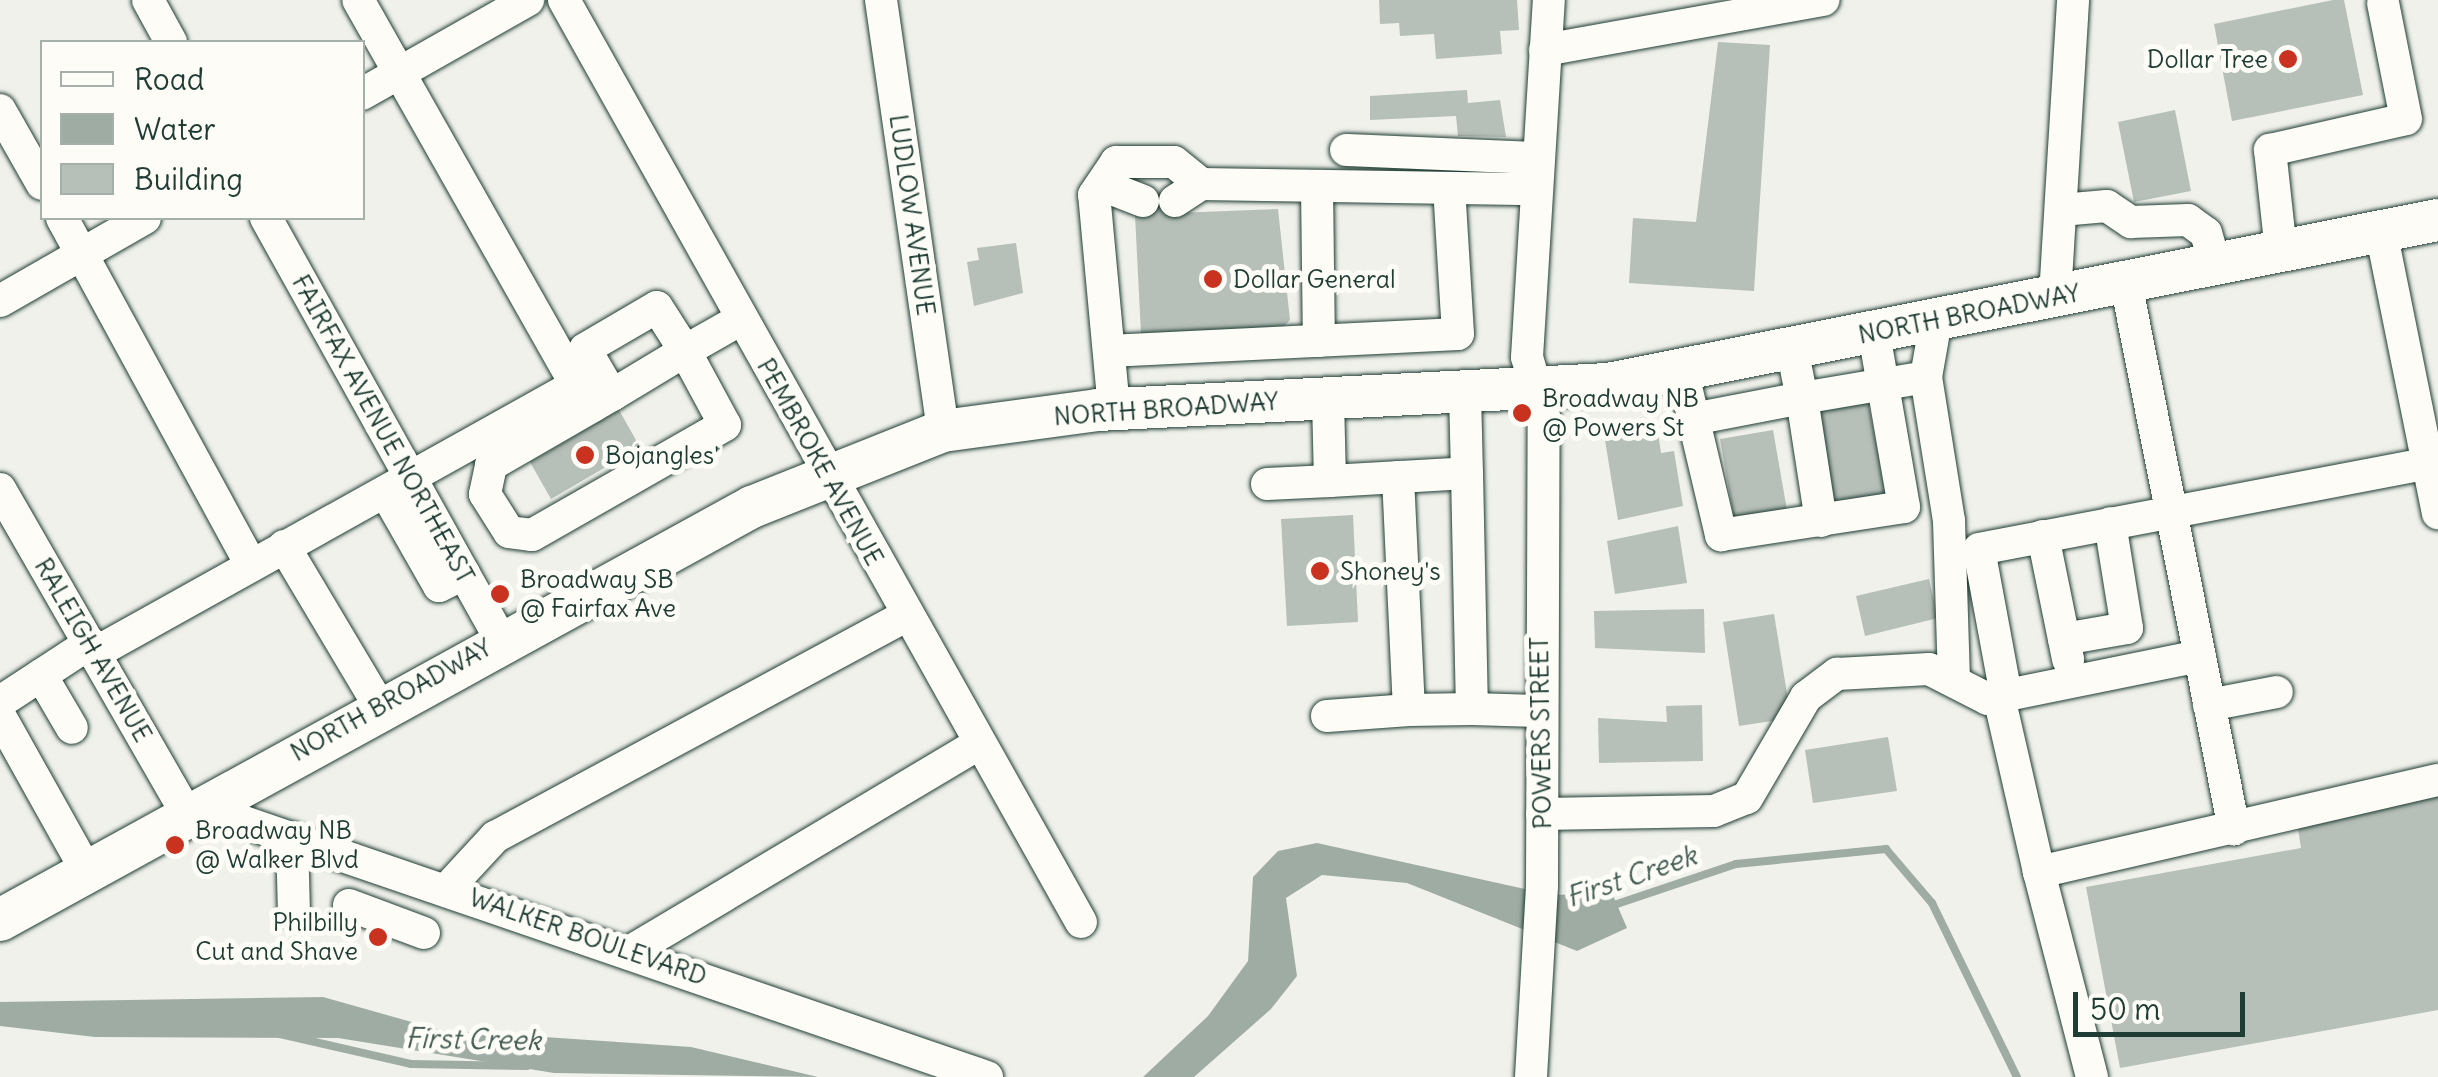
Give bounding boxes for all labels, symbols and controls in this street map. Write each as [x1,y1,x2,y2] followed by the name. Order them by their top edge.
[40,40,365,220] legend
[2147,44,2268,74] place label: Dollar Tree
[2277,48,2299,70] marker: Dollar Tree
[134,60,204,98] text: Road
[134,110,216,148] text: Water
[883,112,941,318] street label: LUDLOW AVENUE
[134,160,243,198] text: Building
[1233,264,1396,294] place label: Dollar General
[1202,268,1224,290] marker: Dollar General
[286,270,480,588] street label: FAIRFAX AVENUE NORTHEAST
[1856,278,2082,350] street label: NORTH BROADWAY
[751,353,889,571] street label: PEMBROKE AVENUE
[1542,384,1699,443] place label: Broadway NB @ Powers St
[1053,386,1279,432] street label: NORTH BROADWAY
[1511,402,1533,424] marker: Broadway NB @ Powers St
[605,440,719,470] place label: Bojangles'
[574,444,596,466] marker: Bojangles'
[28,553,158,747] street label: RALEIGH AVENUE
[1340,556,1441,586] place label: Shoney's
[1309,560,1331,582] marker: Shoney's
[520,565,676,624] place label: Broadway SB @ Fairfax Ave
[489,583,511,605] marker: Broadway SB @ Fairfax Ave
[285,632,497,768] street label: NORTH BROADWAY
[1524,636,1558,830] street label: POWERS STREET
[195,816,359,875] place label: Broadway NB @ Walker Blvd
[164,834,186,856] marker: Broadway NB @ Walker Blvd
[1561,838,1701,914] water label: First Creek
[465,882,711,992] street label: WALKER BOULEVARD
[195,908,358,967] place label: Philbilly Cut and Shave
[367,926,389,948] marker: Philbilly Cut and Shave
[2078,972,2250,1034] scale bar
[2090,990,2160,1028] text: 50 m
[405,1021,541,1057] water label: First Creek

